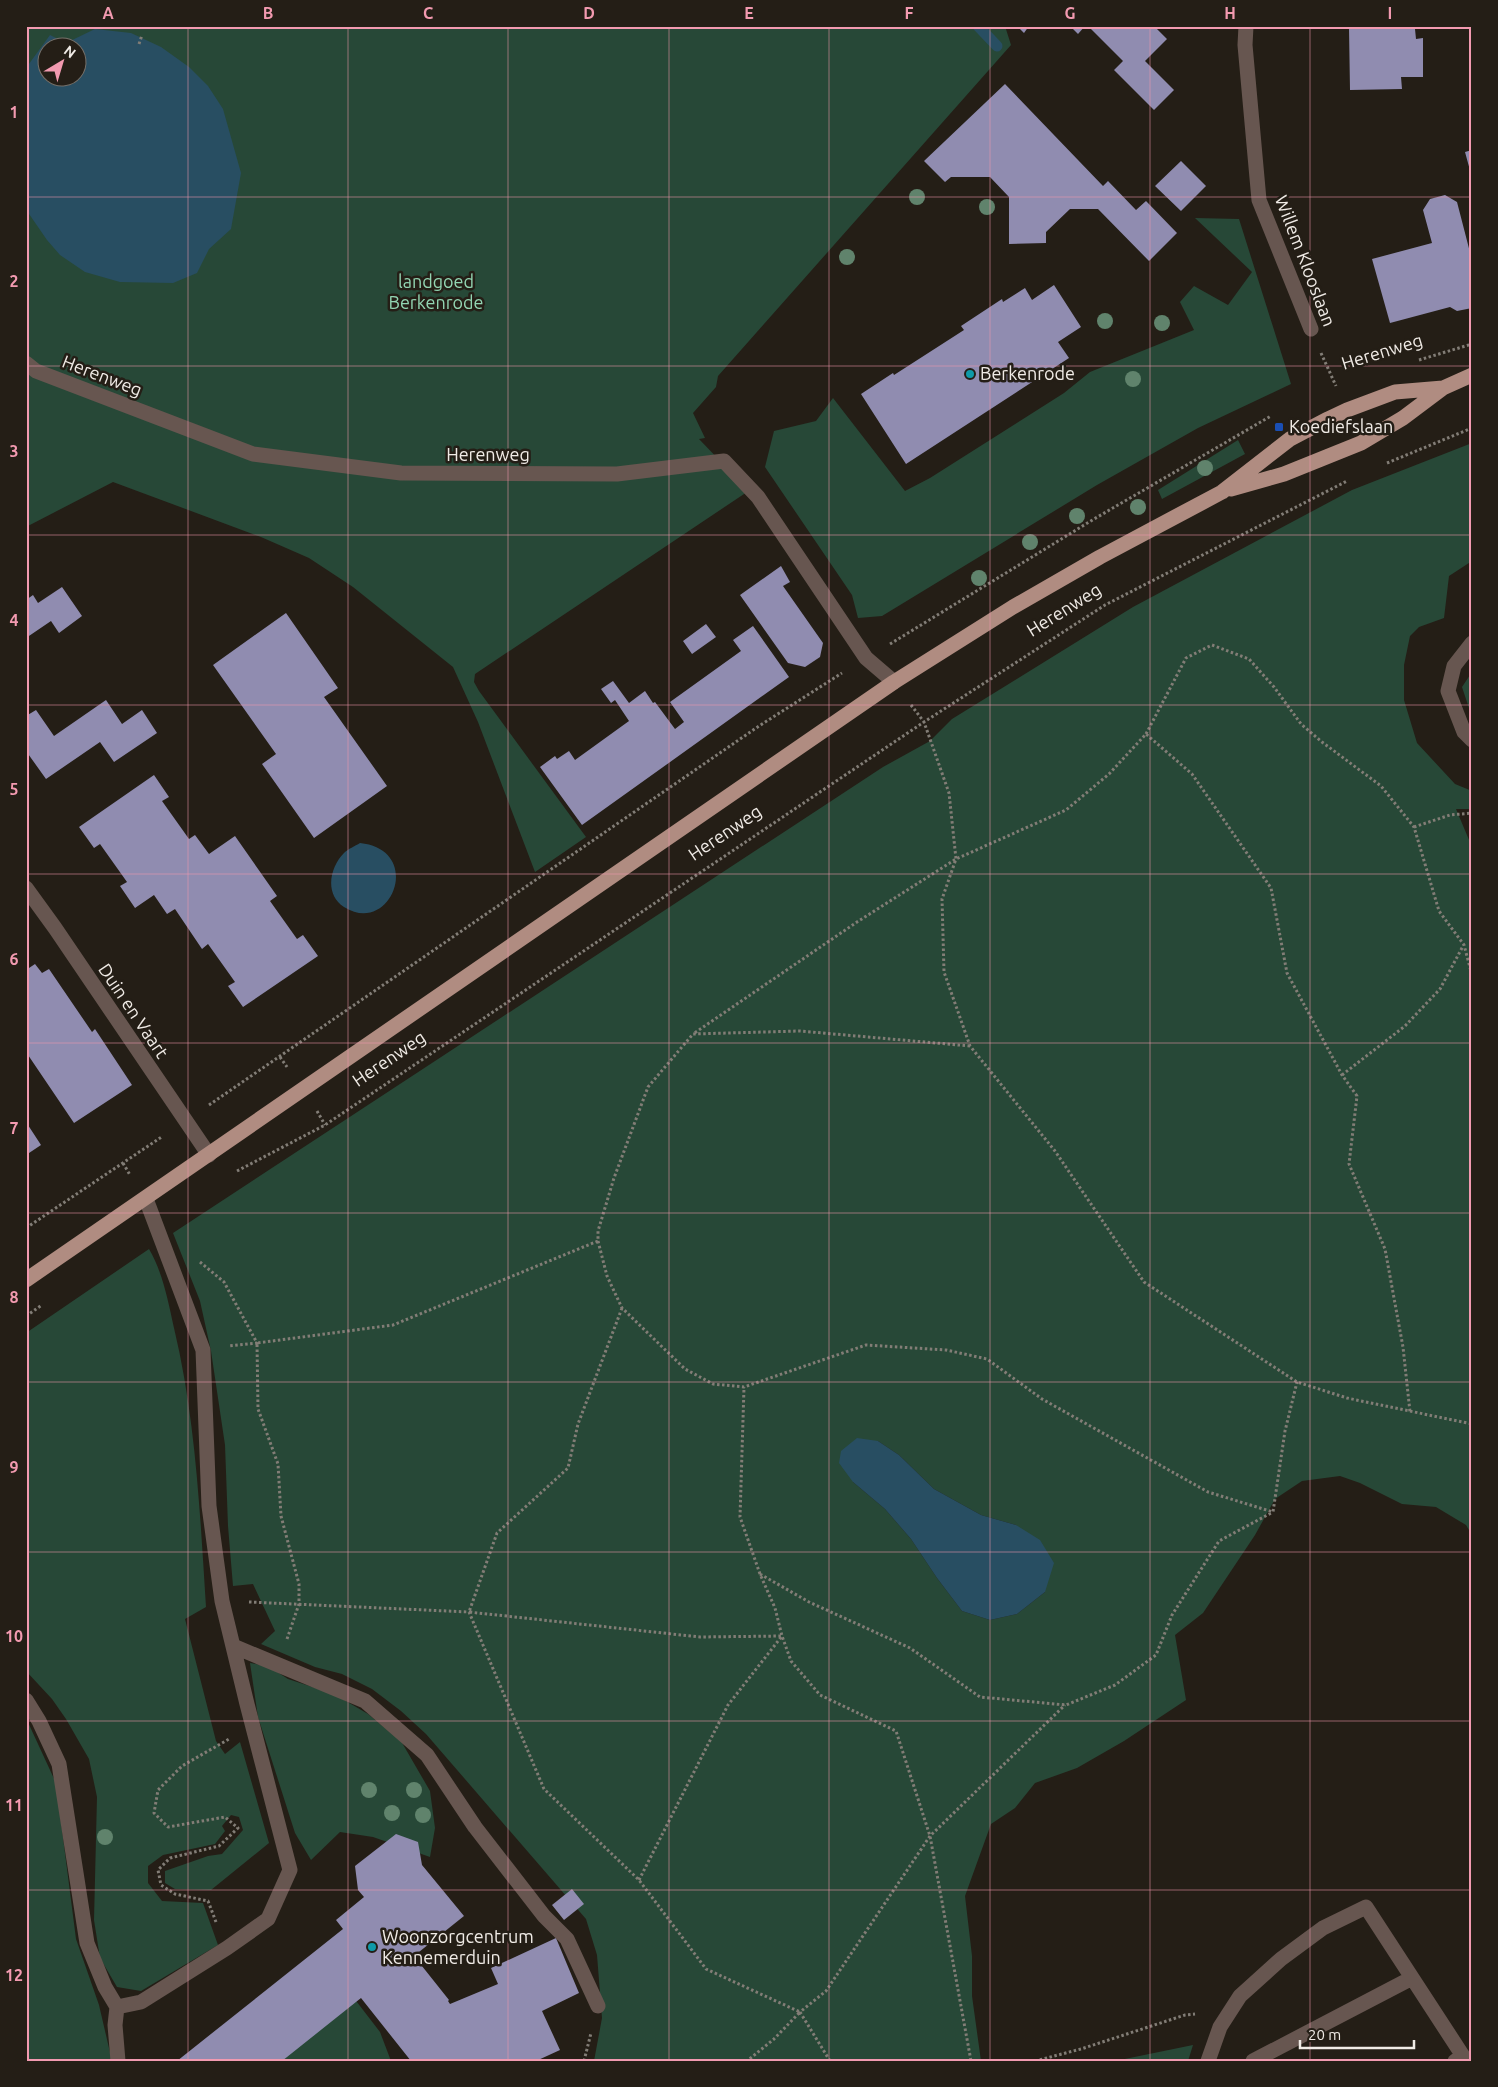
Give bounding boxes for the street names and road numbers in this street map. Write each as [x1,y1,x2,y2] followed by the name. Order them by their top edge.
[1272,192,1340,329] street label: Willem Klooslaan
[1339,329,1425,373] street label: Herenweg
[60,351,145,399] street label: Herenweg
[446,444,530,464] street label: Herenweg
[1023,578,1104,640] street label: Herenweg
[684,800,765,864] street label: Herenweg
[95,959,173,1061] street label: Duin en Vaart
[348,1026,429,1090] street label: Herenweg

